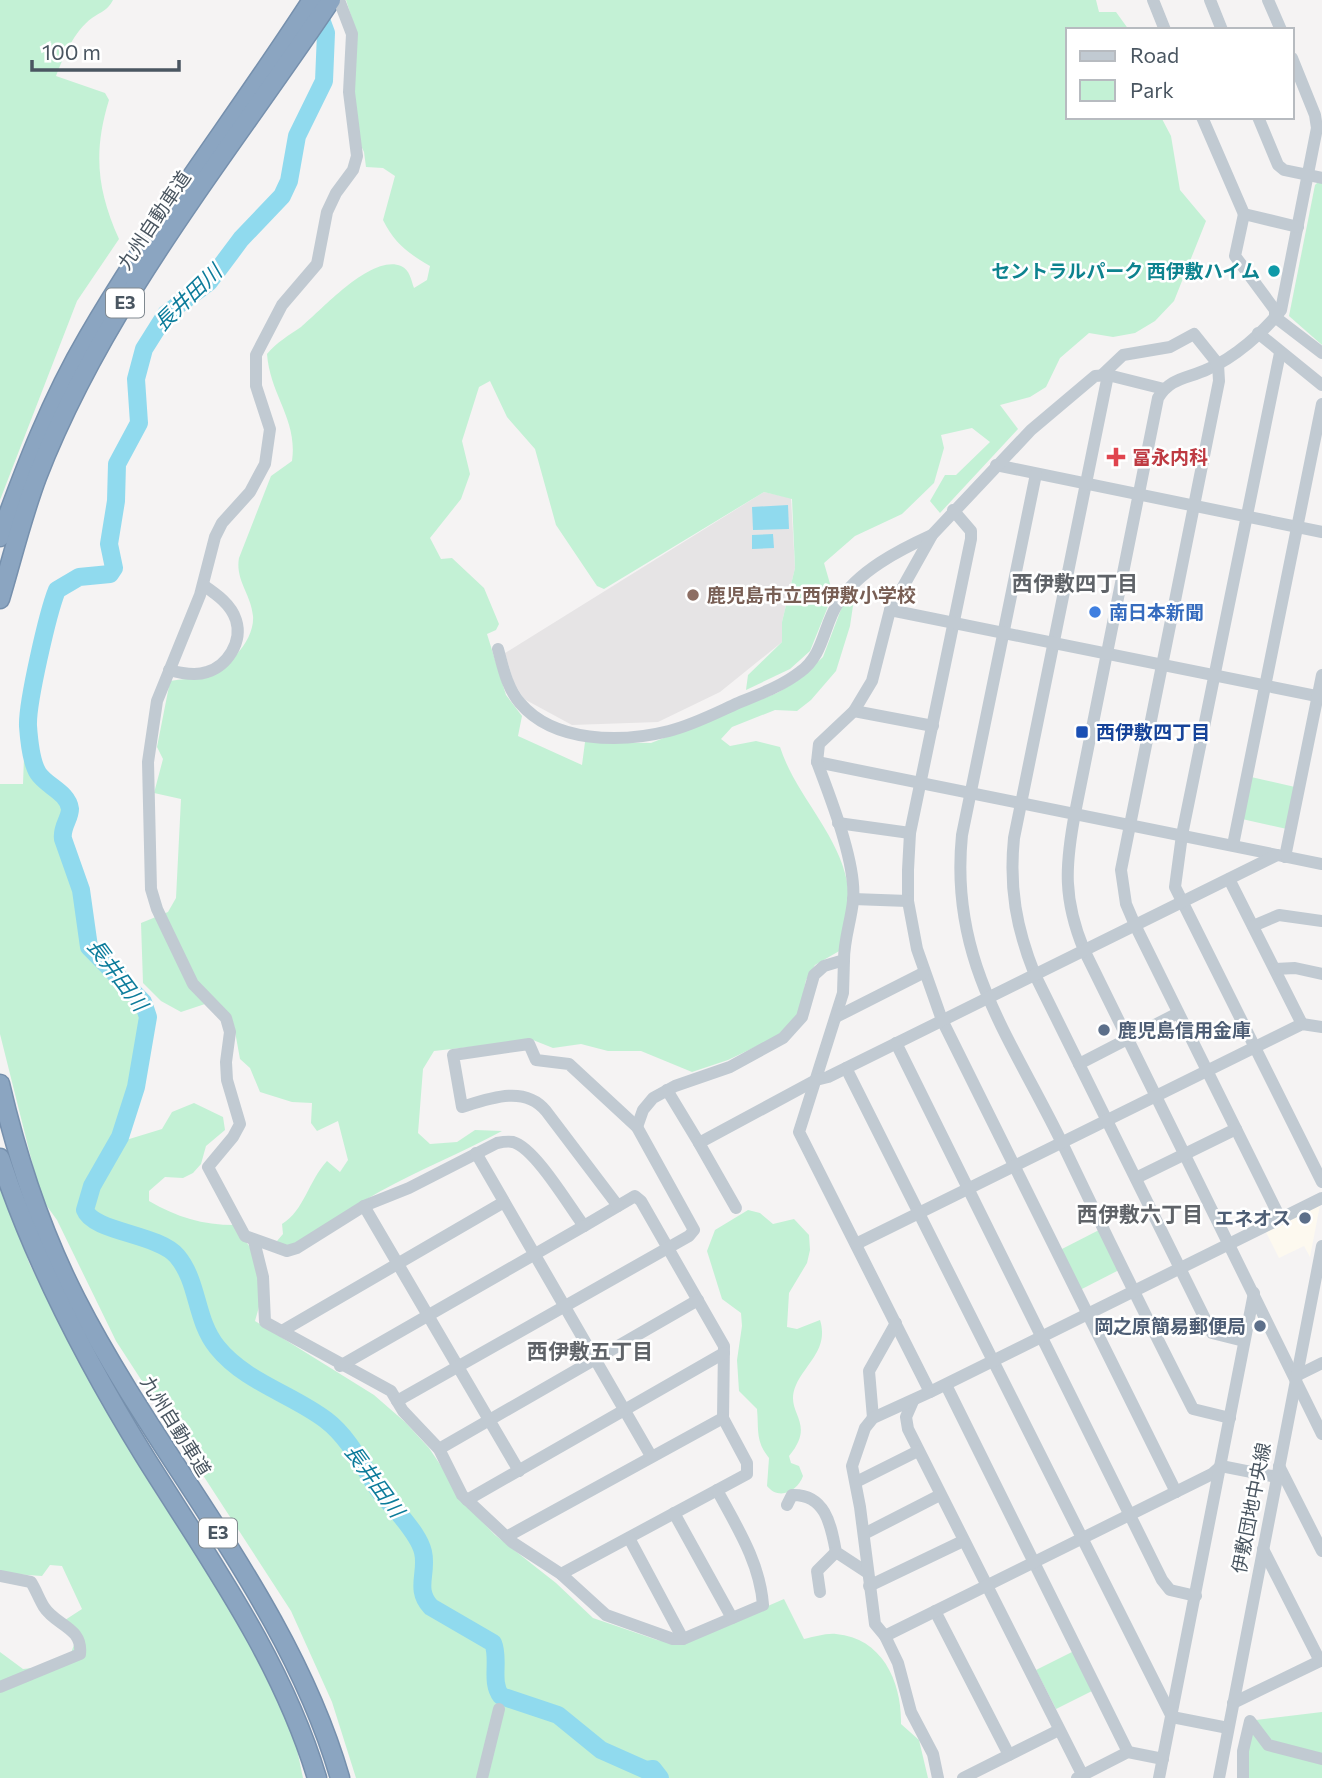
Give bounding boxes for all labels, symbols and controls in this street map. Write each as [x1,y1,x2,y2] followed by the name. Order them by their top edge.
[32,28,178,72] scale bar
[1066,28,1294,119] legend
[42,39,101,64] text: 100 m
[1130,42,1179,67] text: Road
[1130,77,1174,102] text: Park
[112,166,195,273] street label: 九州自動車道
[148,257,227,335] water label: 長井田川
[991,259,1260,282] place label: セントラルパーク 西伊敷ハイム
[1266,263,1282,279] marker: セントラルパーク 西伊敷ハイム
[106,288,144,318] road number: E3
[1132,445,1208,468] place label: 冨永内科
[1106,447,1126,467] marker: 冨永内科
[1012,570,1138,595] district label: 西伊敷四丁目
[707,583,916,606] place label: 鹿児島市立西伊敷小学校
[685,587,701,603] marker: 鹿児島市立西伊敷小学校
[1109,600,1204,623] place label: 南日本新聞
[1087,604,1103,620] marker: 南日本新聞
[1096,720,1210,743] place label: 西伊敷四丁目
[1074,724,1090,740] marker: 西伊敷四丁目
[83,933,155,1017] water label: 長井田川
[1118,1018,1251,1041] place label: 鹿児島信用金庫
[1096,1022,1112,1038] marker: 鹿児島信用金庫
[1077,1201,1203,1226] district label: 西伊敷六丁目
[1215,1206,1291,1229] place label: エネオス
[1297,1210,1313,1226] marker: エネオス
[1094,1314,1246,1337] place label: 岡之原簡易郵便局
[1252,1318,1268,1334] marker: 岡之原簡易郵便局
[527,1338,653,1363] district label: 西伊敷五丁目
[136,1371,216,1480] street label: 九州自動車道
[340,1439,411,1523] water label: 長井田川
[1227,1440,1274,1575] street label: 伊敷団地中央線
[199,1518,237,1548] road number: E3

